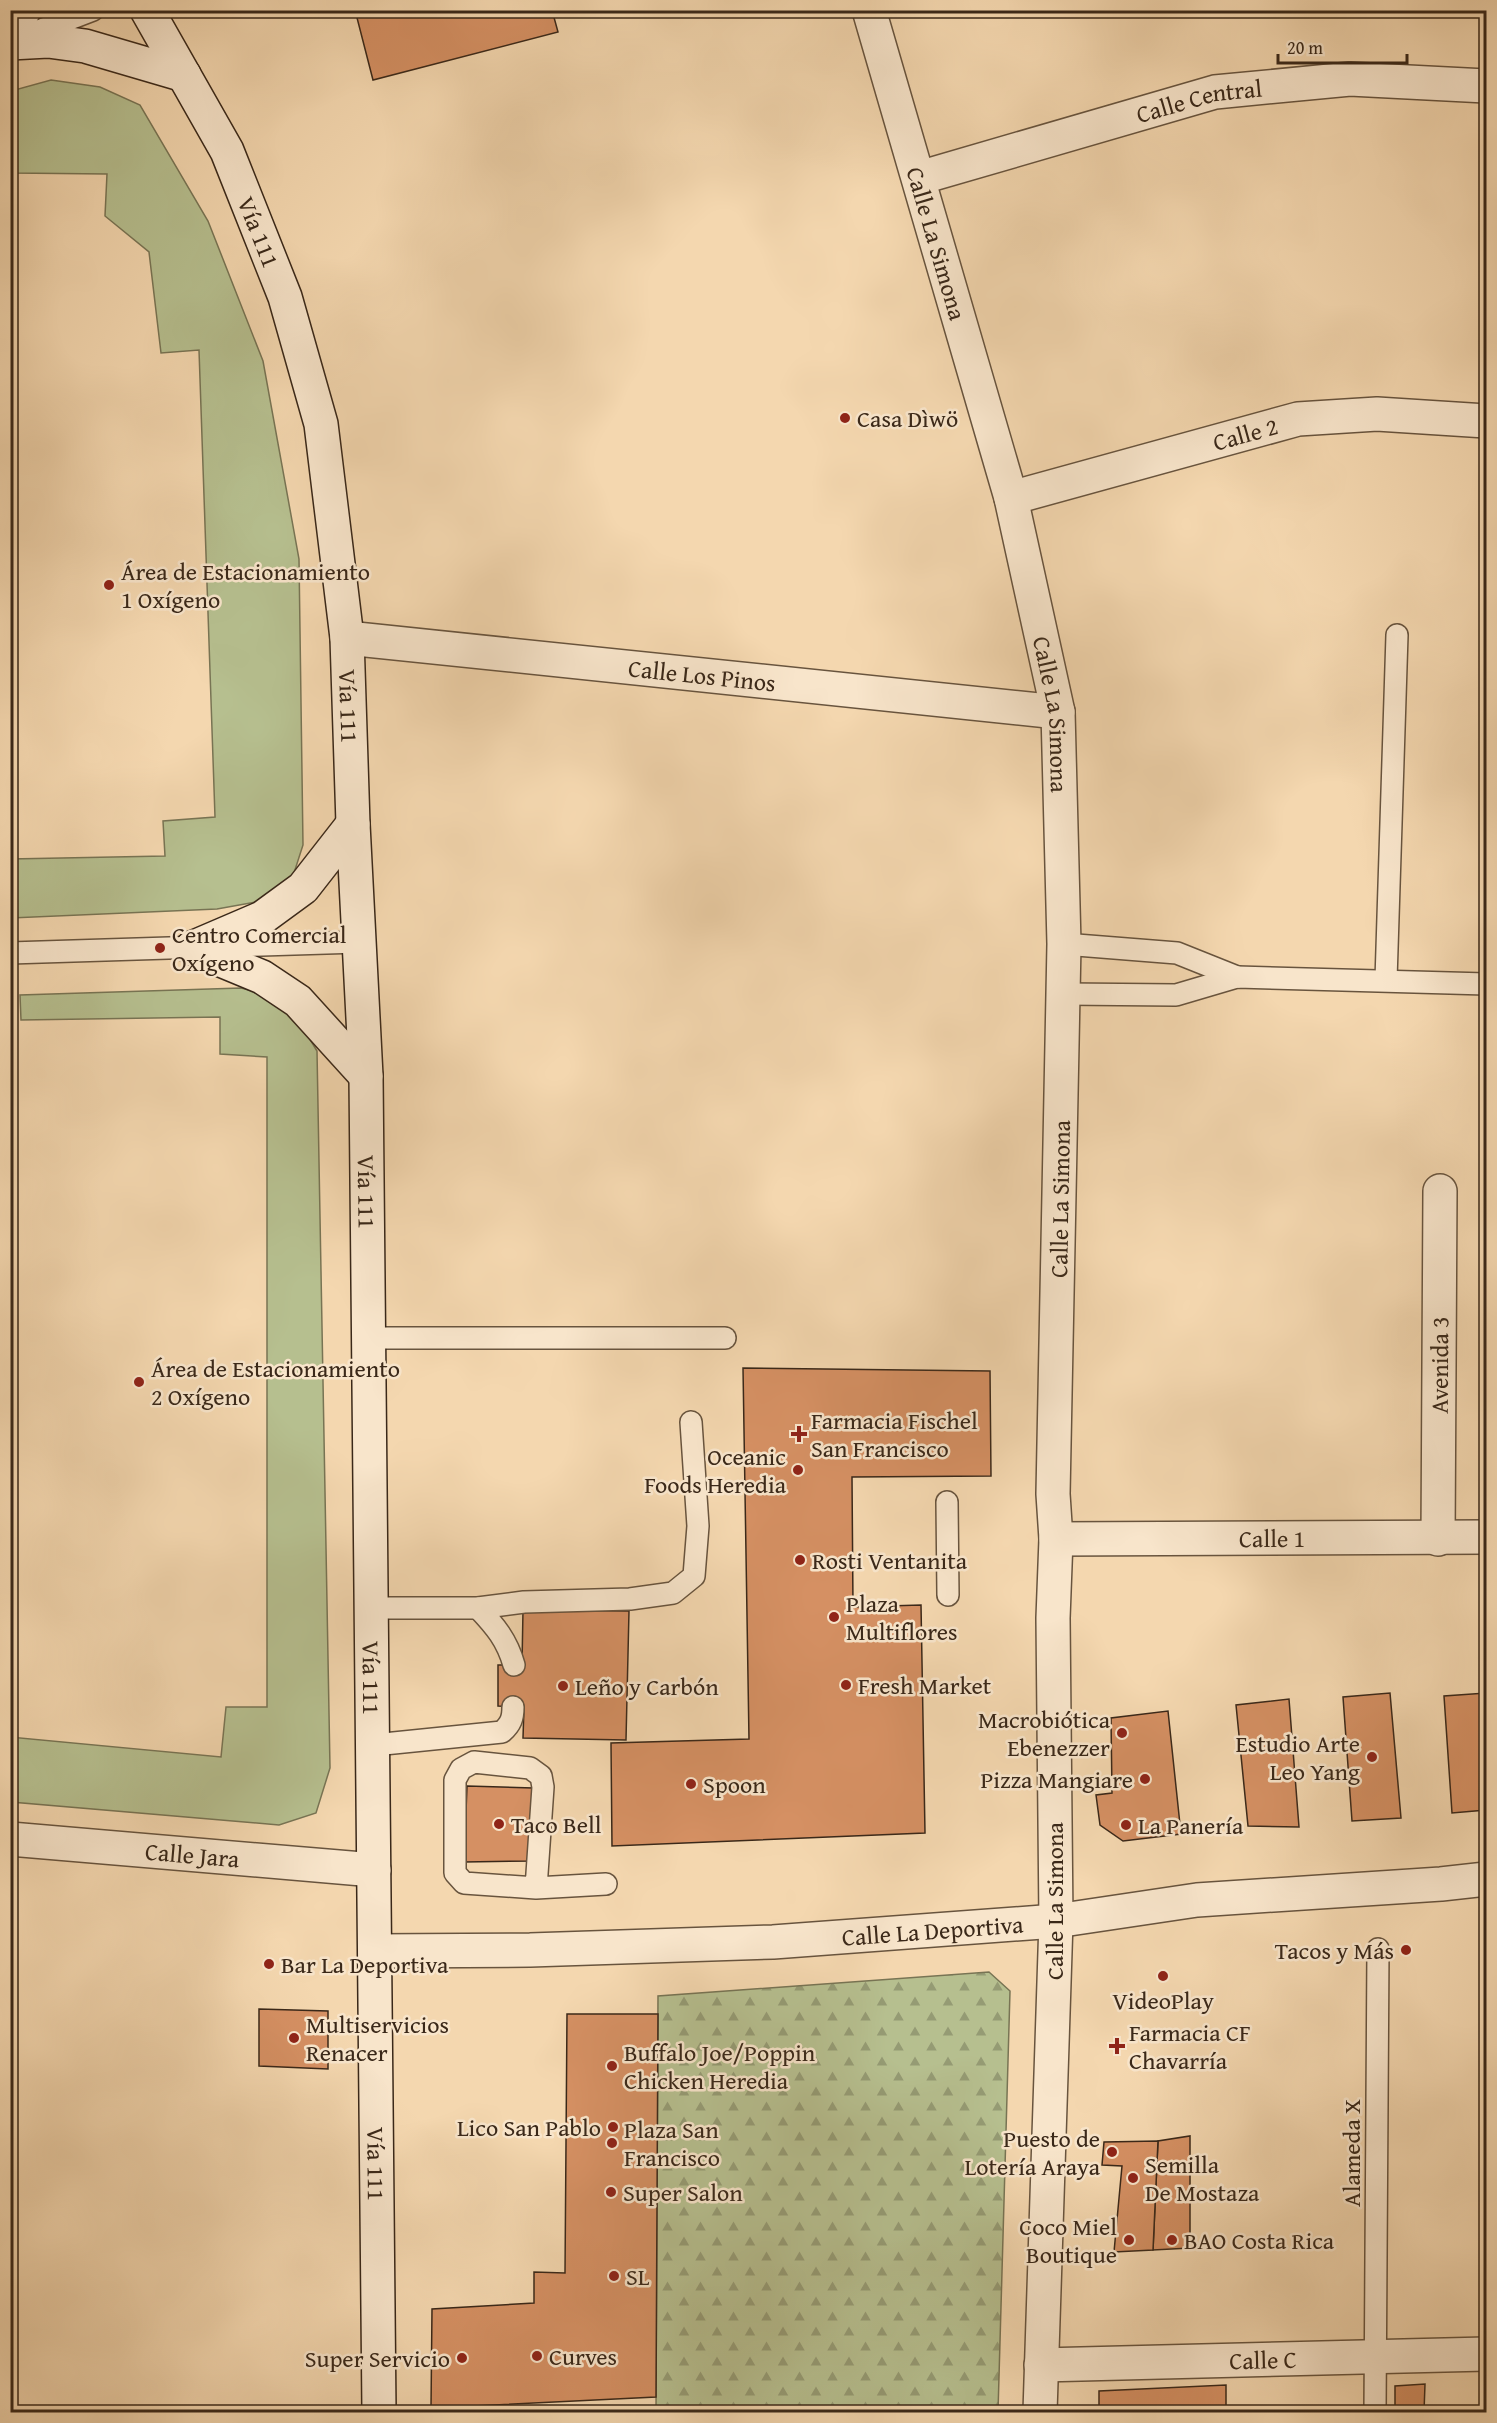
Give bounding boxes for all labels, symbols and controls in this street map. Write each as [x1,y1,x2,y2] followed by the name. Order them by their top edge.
[1278,27,1407,65] scale bar
[1287,34,1323,61] text: 20 m
[1132,70,1264,132] street label: Calle Central
[898,163,976,325] street label: Calle La Simona
[229,191,289,273] street label: Vía 111
[857,401,958,436] place label: Casa Dìwö
[1209,408,1282,459] street label: Calle 2
[838,411,852,425] marker: Casa Dìwö
[121,554,370,617] place label: Área de Estacionamiento 1 Oxígeno
[102,578,116,592] marker: Área de Estacionamiento 1 Oxígeno
[1024,633,1078,794] street label: Calle La Simona
[627,650,778,700] street label: Calle Los Pinos
[331,669,368,744] street label: Vía 111
[172,917,347,980] place label: Centro Comercial Oxígeno
[153,941,167,955] marker: Centro Comercial Oxígeno
[1041,1119,1079,1278] street label: Calle La Simona
[349,1155,385,1229] street label: Vía 111
[1421,1316,1457,1414] street label: Avenida 3
[151,1351,400,1414] place label: Área de Estacionamiento 2 Oxígeno
[132,1375,146,1389] marker: Área de Estacionamiento 2 Oxígeno
[811,1403,978,1466] place label: Farmacia Fischel San Francisco
[792,1427,806,1441] marker: Farmacia Fischel San Francisco
[644,1439,787,1502] place label: Oceanic Foods Heredia
[791,1463,805,1477] marker: Oceanic Foods Heredia
[1239,1520,1305,1556] street label: Calle 1
[812,1543,968,1578] place label: Rosti Ventanita
[793,1553,807,1567] marker: Rosti Ventanita
[846,1586,958,1649] place label: Plaza Multiflores
[827,1610,841,1624] marker: Plaza Multiflores
[354,1641,390,1715] street label: Vía 111
[858,1668,992,1703] place label: Fresh Market
[575,1669,719,1704] place label: Leño y Carbón
[839,1678,853,1692] marker: Fresh Market
[556,1679,570,1693] marker: Leño y Carbón
[978,1702,1111,1765] place label: Macrobiótica Ebenezzer
[1115,1726,1129,1740] marker: Macrobiótica Ebenezzer
[1236,1726,1360,1789] place label: Estudio Arte Leo Yang
[1365,1750,1379,1764] marker: Estudio Arte Leo Yang
[980,1762,1133,1797] place label: Pizza Mangiare
[703,1767,766,1802] place label: Spoon
[1138,1772,1152,1786] marker: Pizza Mangiare
[684,1777,698,1791] marker: Spoon
[511,1807,602,1842] place label: Taco Bell
[1138,1808,1244,1843] place label: La Panería
[492,1817,506,1831] marker: Taco Bell
[1119,1818,1133,1832] marker: La Panería
[1037,1821,1072,1980] street label: Calle La Simona
[144,1833,241,1876] street label: Calle Jara
[840,1906,1025,1954] street label: Calle La Deportiva
[1275,1933,1394,1968] place label: Tacos y Más
[1399,1943,1413,1957] marker: Tacos y Más
[281,1947,449,1982] place label: Bar La Deportiva
[262,1957,276,1971] marker: Bar La Deportiva
[1156,1969,1170,1983] marker: VideoPlay
[1112,1983,1214,2018] place label: VideoPlay
[306,2007,449,2070] place label: Multiservicios Renacer
[1129,2015,1251,2078] place label: Farmacia CF Chavarría
[287,2031,301,2045] marker: Multiservicios Renacer
[624,2035,816,2098] place label: Buffalo Joe/Poppin Chicken Heredia
[1110,2039,1124,2053] marker: Farmacia CF Chavarría
[605,2059,619,2073] marker: Buffalo Joe/Poppin Chicken Heredia
[1334,2099,1369,2207] street label: Alameda X
[457,2110,601,2145] place label: Lico San Pablo
[624,2112,720,2175] place label: Plaza San Francisco
[606,2120,620,2134] marker: Lico San Pablo
[965,2121,1101,2184] place label: Puesto de Lotería Araya
[359,2127,394,2201] street label: Vía 111
[605,2136,619,2150] marker: Plaza San Francisco
[1105,2145,1119,2159] marker: Puesto de Lotería Araya
[1145,2147,1260,2210] place label: Semilla De Mostaza
[1126,2171,1140,2185] marker: Semilla De Mostaza
[623,2175,743,2210] place label: Super Salon
[604,2185,618,2199] marker: Super Salon
[1019,2209,1117,2272] place label: Coco Miel Boutique
[1184,2223,1335,2258] place label: BAO Costa Rica
[1122,2233,1136,2247] marker: Coco Miel Boutique
[1165,2233,1179,2247] marker: BAO Costa Rica
[626,2259,650,2294] place label: SL
[607,2269,621,2283] marker: SL
[549,2339,617,2374] place label: Curves
[305,2341,450,2376] place label: Super Servicio
[1229,2341,1297,2378] street label: Calle C
[530,2349,544,2363] marker: Curves
[455,2351,469,2365] marker: Super Servicio

